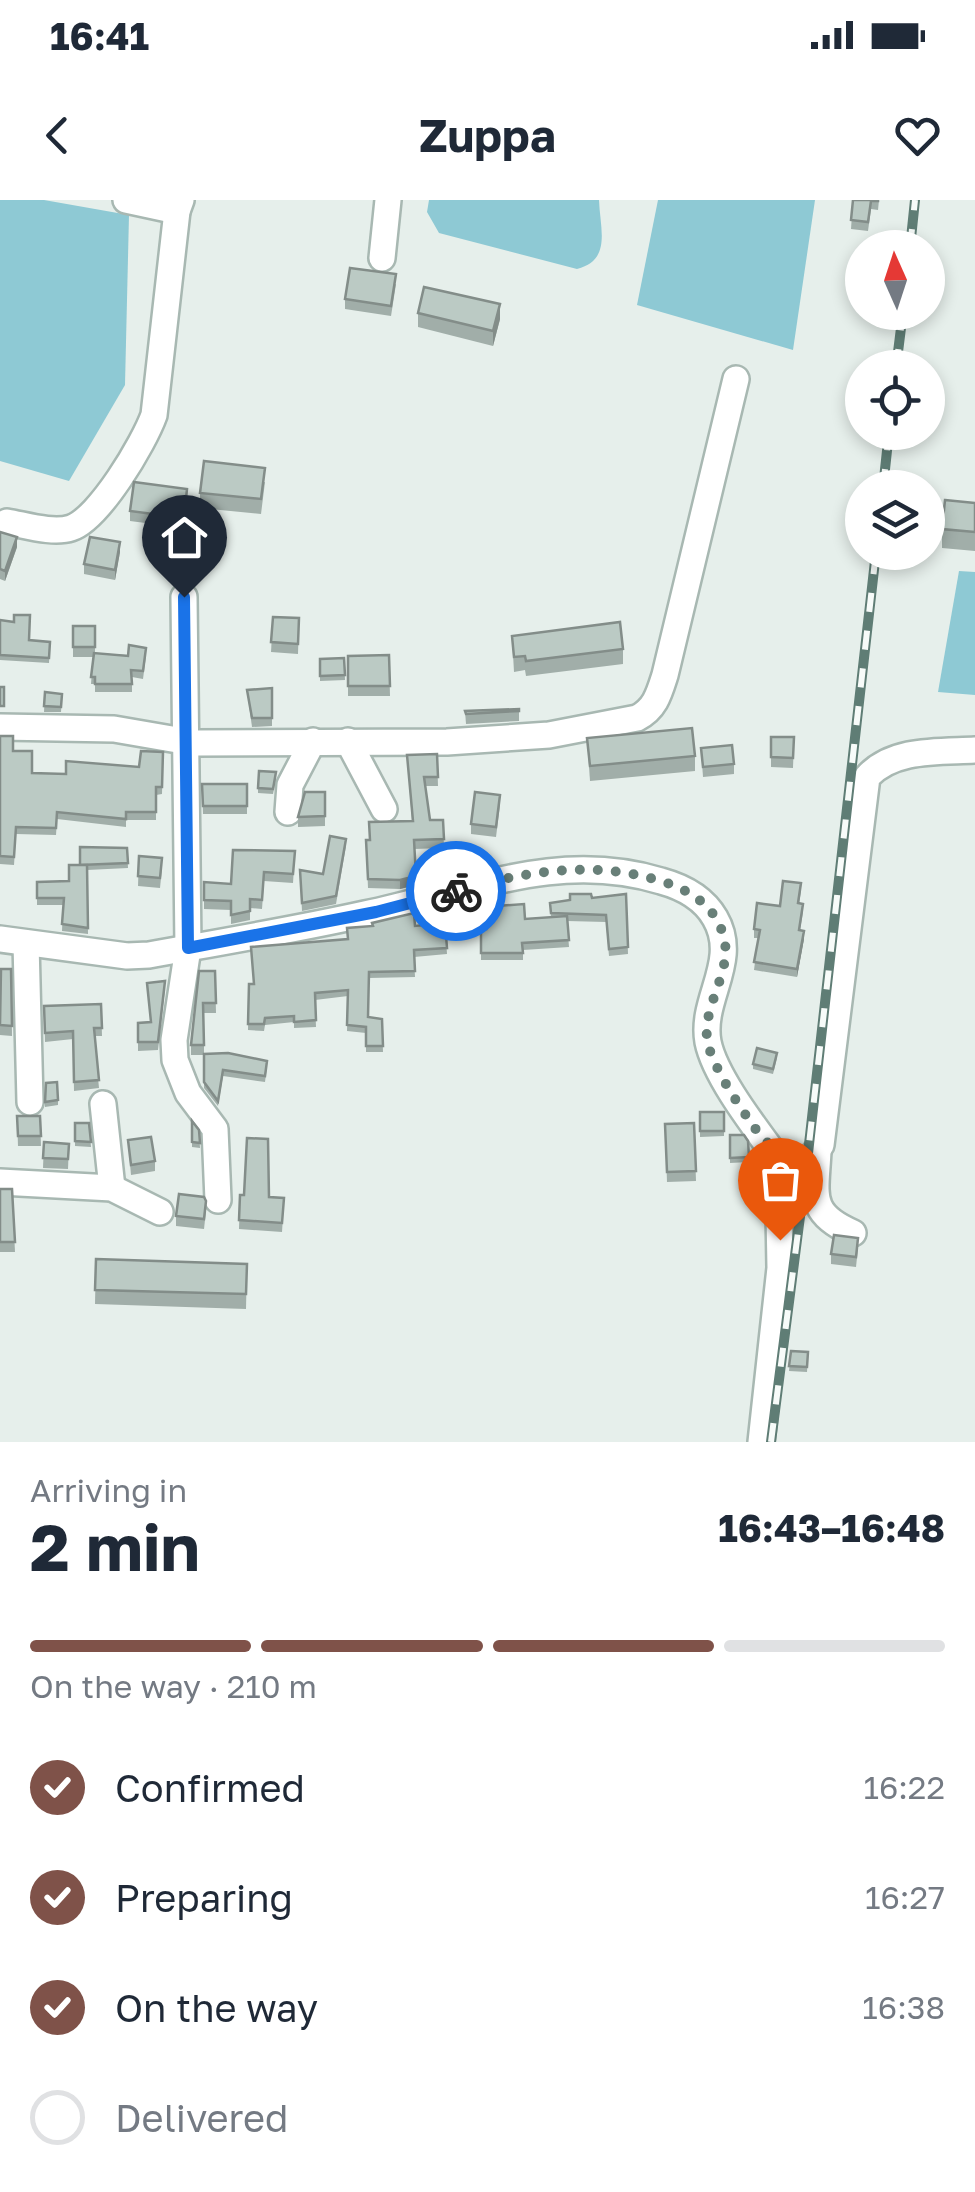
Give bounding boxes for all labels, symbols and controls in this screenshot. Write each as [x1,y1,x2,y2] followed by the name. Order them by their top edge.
[50,13,149,58] text: 16:41
[30,108,85,163] icon: back
[419,108,556,162] text: Zuppa
[890,108,945,163] icon: heart
[845,230,945,330] north arrow
[845,230,945,570] map controls
[845,350,945,450] button: locate
[845,470,945,570] button: layers
[142,495,227,598] pin
[157,510,212,565] icon: home
[406,841,506,941] courier
[429,864,484,919] icon: bike
[738,1138,823,1241] pin
[753,1153,808,1208] icon: bag
[30,1471,187,1509] text: Arriving in
[718,1505,945,1550] text: 16:43–16:48
[30,1507,200,1585] text: 2 min
[30,1667,317,1705] text: On the way · 210 m
[30,1760,85,1815] icon: check
[115,1765,305,1810] text: Confirmed
[863,1768,945,1806] text: 16:22
[30,1870,85,1925] icon: check
[115,1875,293,1920] text: Preparing
[865,1878,945,1916] text: 16:27
[30,1980,85,2035] icon: check
[115,1985,318,2030] text: On the way
[862,1988,945,2026] text: 16:38
[115,2095,288,2140] text: Delivered

